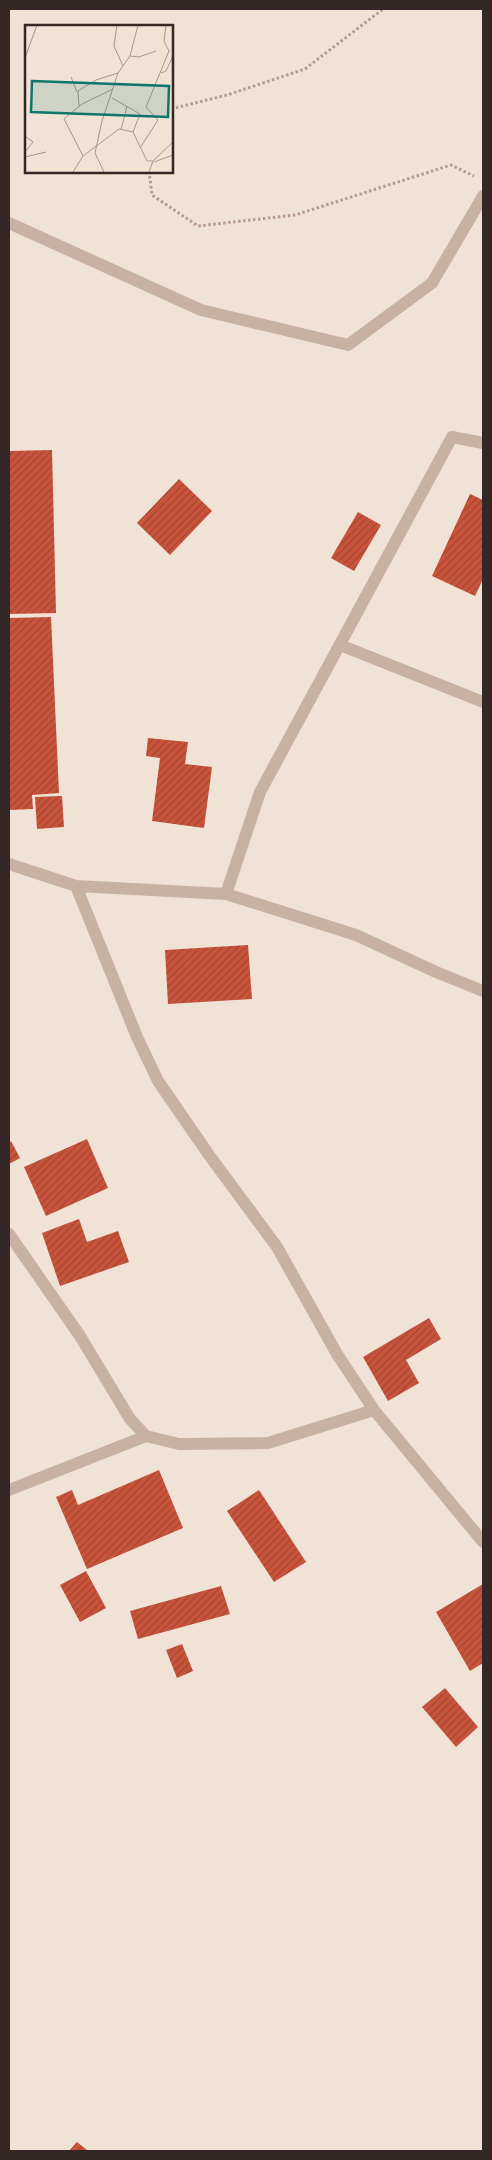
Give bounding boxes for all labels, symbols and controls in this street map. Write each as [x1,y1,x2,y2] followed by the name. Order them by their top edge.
[25,25,172,172] inset map

